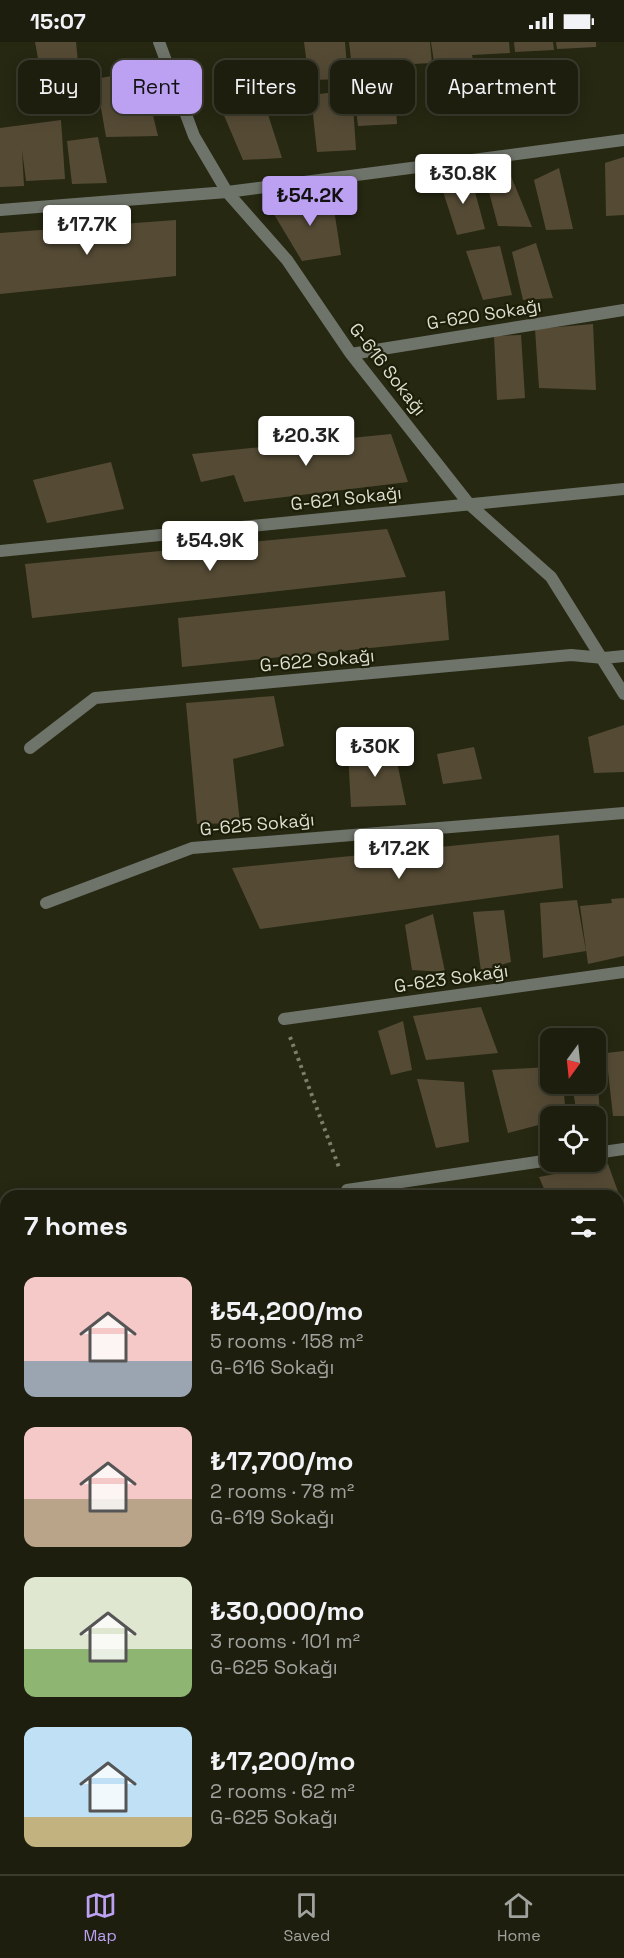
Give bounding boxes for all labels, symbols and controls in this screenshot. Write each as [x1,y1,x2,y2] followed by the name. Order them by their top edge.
[30,7,86,35] text: 15:07
[18,60,100,114] chip: Buy
[112,60,202,114] chip: Rent
[214,60,318,114] chip: Filters
[330,60,415,114] chip: New
[427,60,578,114] chip: Apartment
[414,154,512,205] pin: ₺30.8K
[429,160,497,186] text: ₺30.8K
[261,176,359,227] pin: ₺54.2K
[276,182,344,208] text: ₺54.2K
[38,205,136,256] pin: ₺17.7K
[57,211,117,237] text: ₺17.7K
[425,294,543,334] street label: G-620 Sokağı
[344,318,432,420] street label: G-616 Sokağı
[257,416,355,467] pin: ₺20.3K
[272,422,340,448] text: ₺20.3K
[289,481,403,515] street label: G-621 Sokağı
[161,521,259,572] pin: ₺54.9K
[176,527,244,553] text: ₺54.9K
[259,644,375,676] street label: G-622 Sokağı
[339,727,411,778] pin: ₺30K
[350,733,400,759] text: ₺30K
[199,808,315,840] street label: G-625 Sokağı
[350,829,448,880] pin: ₺17.2K
[368,835,430,861] text: ₺17.2K
[392,959,510,997] street label: G-623 Sokağı
[540,1028,606,1094] north arrow
[540,1028,606,1172] map controls
[540,1106,606,1172] button: locate
[24,1209,128,1243] text: 7 homes
[567,1210,600,1243] icon: filters
[210,1294,363,1328] text: ₺54,200/mo
[72,1301,144,1373] icon: home
[210,1328,363,1354] text: 5 rooms · 158 m²
[210,1354,334,1380] text: G-616 Sokağı
[210,1444,353,1478] text: ₺17,700/mo
[72,1451,144,1523] icon: home
[210,1478,354,1504] text: 2 rooms · 78 m²
[210,1504,334,1530] text: G-619 Sokağı
[210,1594,365,1628] text: ₺30,000/mo
[72,1601,144,1673] icon: home
[210,1628,360,1654] text: 3 rooms · 101 m²
[210,1654,338,1680] text: G-625 Sokağı
[210,1744,355,1778] text: ₺17,200/mo
[72,1751,144,1823] icon: home
[210,1778,355,1804] text: 2 rooms · 62 m²
[210,1804,338,1830] text: G-625 Sokağı
[83,1889,117,1946] tab: Map
[284,1889,330,1946] tab: Saved
[497,1889,541,1946] tab: Home

